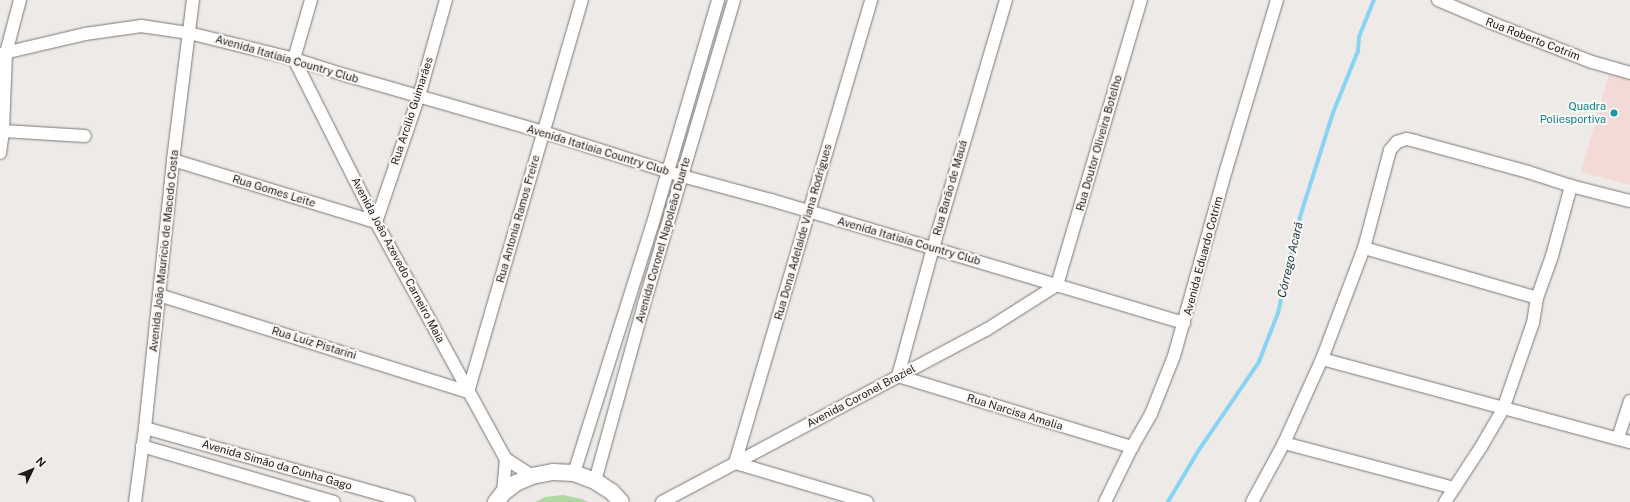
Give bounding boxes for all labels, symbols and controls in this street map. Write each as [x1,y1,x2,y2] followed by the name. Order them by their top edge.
[1484,15,1582,63] street label: Rua Roberto Cotrim
[214,32,360,86] street label: Avenida Itatiaia Country Club
[388,55,436,167] street label: Rua Arcilio Guimarães
[1073,73,1125,213] street label: Rua Doutor Oliveira Botelho
[1540,100,1606,126] place label: Quadra Poliesportiva
[1609,108,1619,118] marker: Quadra Poliesportiva
[525,122,671,178] street label: Avenida Itatiaia Country Club
[930,139,970,237] street label: Rua Barão de Mauá
[771,142,835,322] street label: Rua Dona Adelaide Viana Rodrigues
[147,149,181,353] street label: Avenida João Mauricio de Macedo Costa
[493,154,543,284] street label: Rua Antonia Ramos Freire
[633,156,693,324] street label: Avenida Coronel Napoleão Duarte
[231,172,317,210] street label: Rua Gomes Leite
[349,175,447,345] street label: Avenida João Azevedo Carneiro Maia
[1181,195,1225,317] street label: Avenida Eduardo Cotrim
[836,214,982,268] street label: Avenida Itatiaia Country Club
[1275,220,1307,300] water label: Córrego Acará
[270,324,358,362] street label: Rua Luiz Pistarini
[804,362,918,430] street label: Avenida Coronel Braziel
[966,391,1064,433] street label: Rua Narcisa Amalia
[200,437,354,493] street label: Avenida Simão da Cunha Gago
[12,450,52,490] north arrow
[33,455,48,469] text: N

